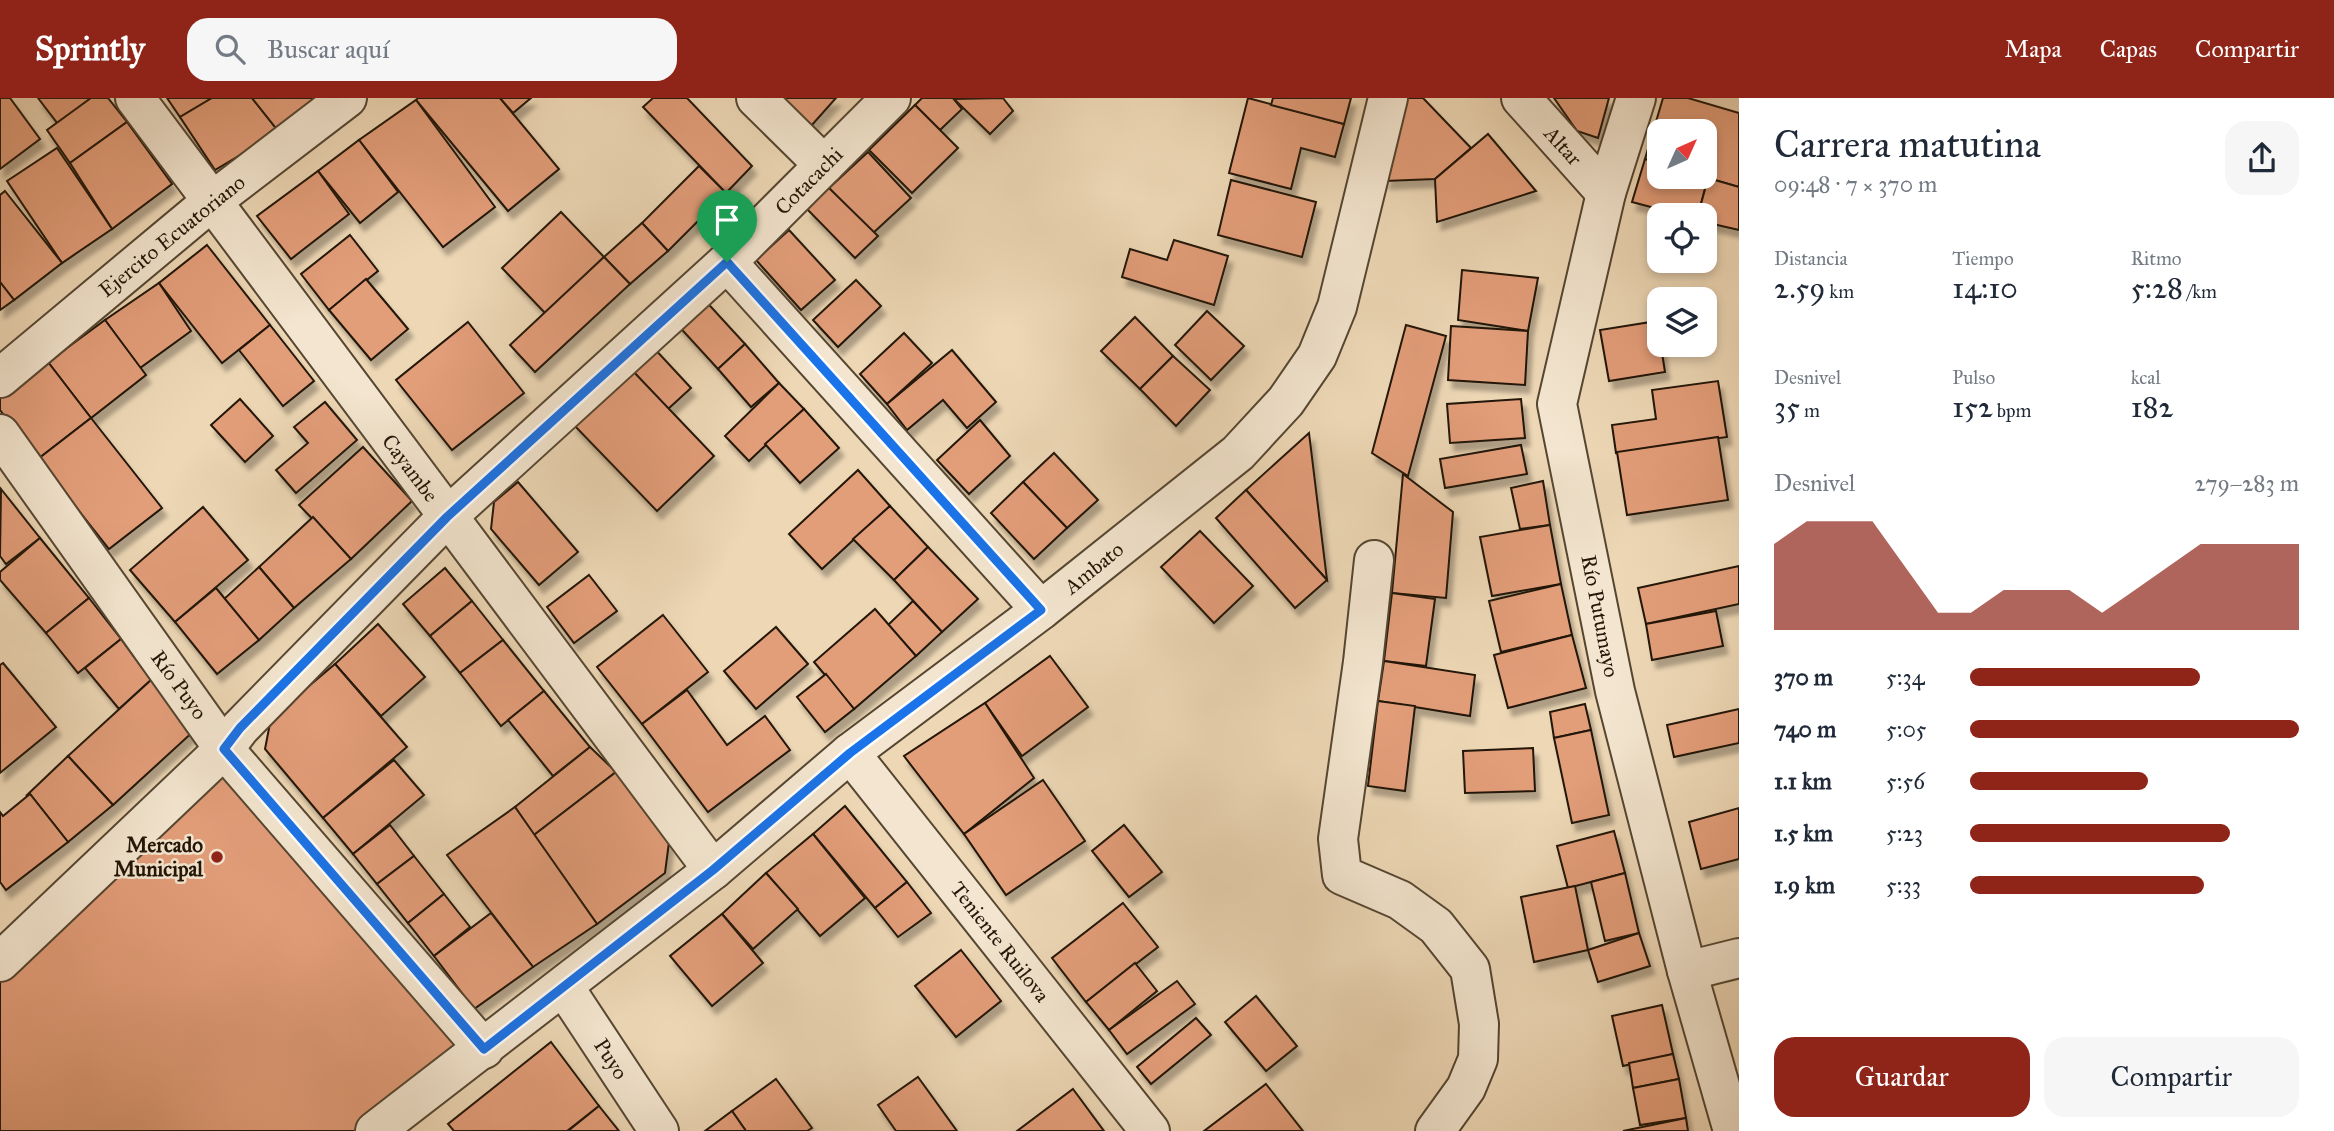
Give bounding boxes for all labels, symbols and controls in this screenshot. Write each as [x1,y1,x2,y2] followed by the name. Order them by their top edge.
[187,18,677,81] search box
[35,29,145,69] text: Sprintly
[211,30,249,68] icon: search
[267,33,389,65] text: Buscar aquí
[2005,34,2062,64] text: Mapa
[2100,34,2157,64] text: Capas
[2195,34,2299,64] text: Compartir
[1647,119,1717,189] north arrow
[1647,119,1717,357] map controls
[1538,120,1587,171] street label: Altar
[1774,121,2041,167] text: Carrera matutina
[2225,121,2299,195] button: share
[770,141,849,220] street label: Cotacachi
[94,169,251,303] street label: Ejercito Ecuatoriano
[1774,170,1937,198] text: 09:48 · 7 × 370 m
[697,190,757,262] pin
[708,201,746,239] icon: arrive
[1647,203,1717,273] button: locate
[1774,247,1847,270] text: Distancia
[1952,247,2014,270] text: Tiempo
[2131,247,2182,270] text: Ritmo
[1774,270,1825,306] text: 2.59
[1952,270,2018,306] text: 14:10
[2131,270,2183,306] text: 5:28
[1825,280,1854,303] text: km
[2183,280,2217,303] text: /km
[1647,287,1717,357] button: layers
[1774,366,1841,389] text: Desnivel
[1952,366,1995,389] text: Pulso
[2131,366,2161,389] text: kcal
[1774,389,1800,425] text: 35
[1952,389,1993,425] text: 152
[2131,389,2173,425] text: 182
[1800,399,1820,422] text: m
[1993,399,2031,422] text: bpm
[376,429,444,507] street label: Cayambe
[1774,469,1855,497] text: Desnivel
[2195,469,2299,497] text: 279–283 m
[1058,536,1129,600] street label: Ambato
[1575,553,1625,680] street label: Río Putumayo
[145,645,213,725] street label: Río Puyo
[1774,663,1833,691] text: 370 m
[1886,663,1925,691] text: 5:34
[1774,715,1836,743] text: 740 m
[1886,715,1927,743] text: 5:05
[1774,767,1832,795] text: 1.1 km
[1886,767,1925,795] text: 5:56
[1774,819,1833,847] text: 1.5 km
[1886,819,1923,847] text: 5:23
[114,832,204,882] place label: Mercado Municipal
[209,849,225,865] marker: Mercado Municipal
[1774,871,1835,899] text: 1.9 km
[1886,871,1921,899] text: 5:33
[945,877,1055,1008] street label: Teniente Ruilova
[588,1034,634,1085] street label: Puyo
[1774,1037,2030,1117] button: Guardar
[2044,1037,2299,1117] button: Compartir

